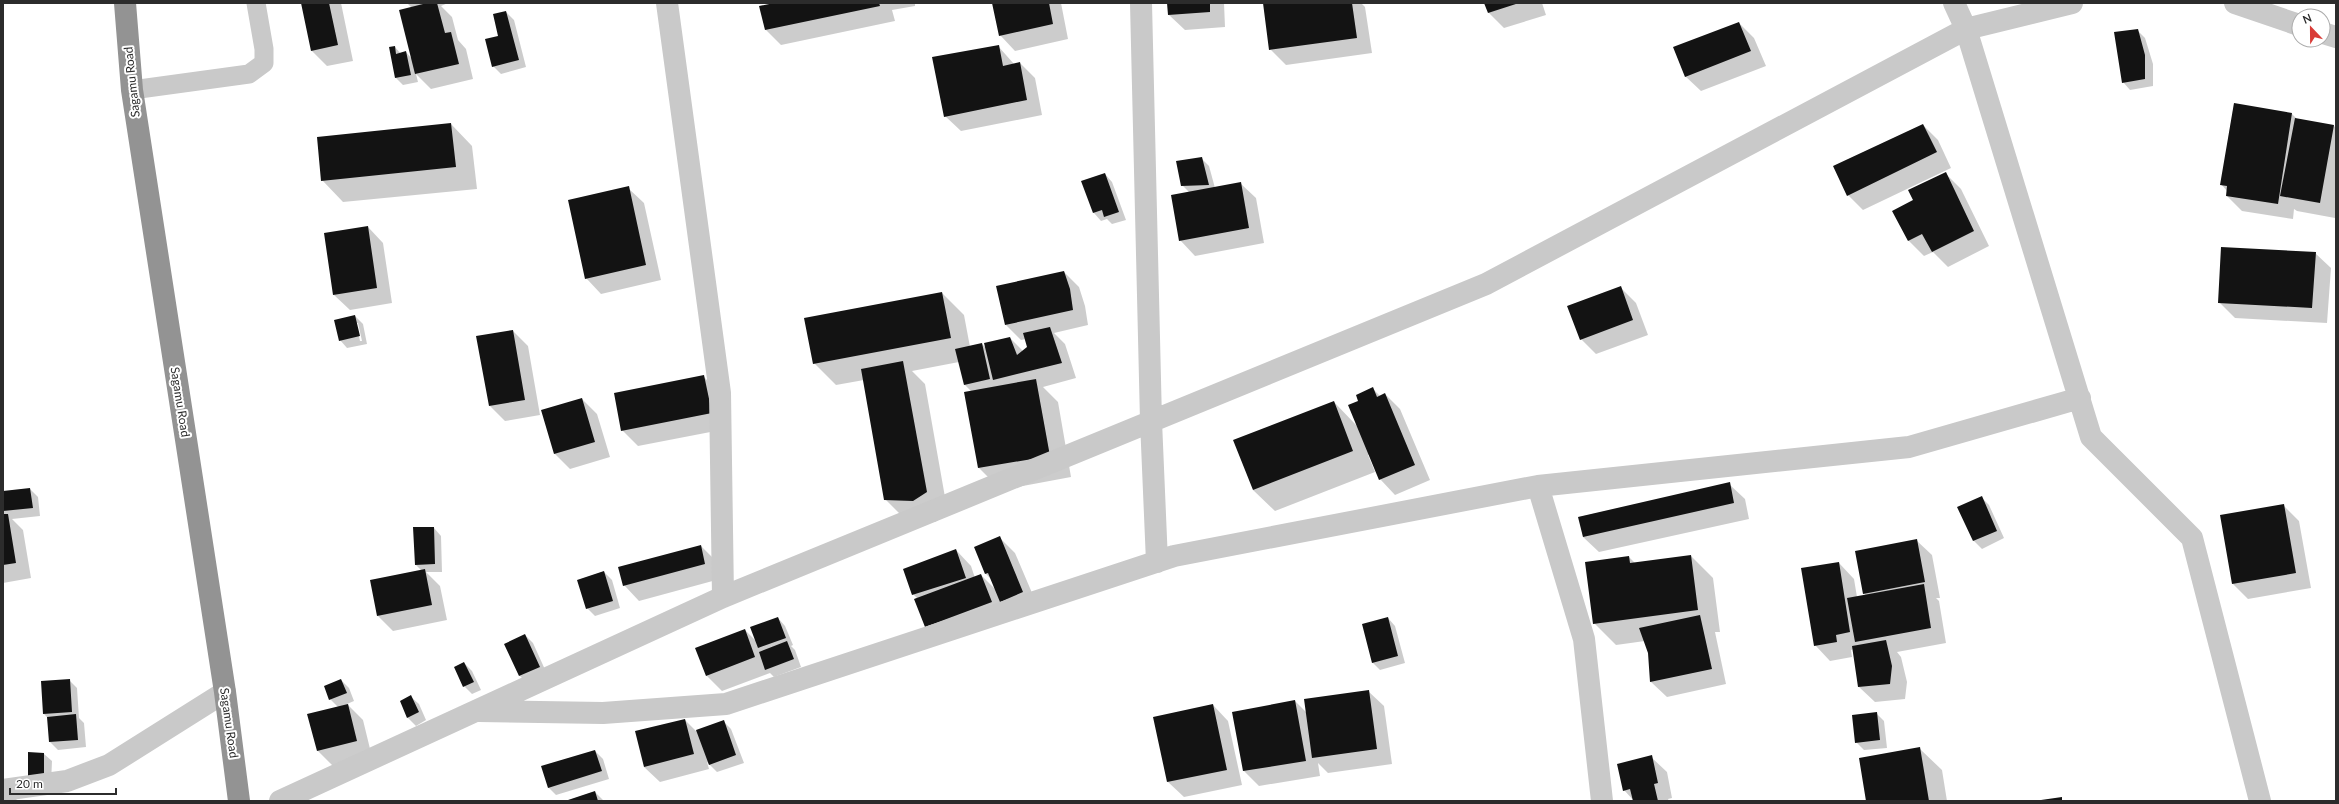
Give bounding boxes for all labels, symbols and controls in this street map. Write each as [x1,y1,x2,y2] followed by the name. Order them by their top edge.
[2291,8,2331,48] north arrow
[2301,11,2313,26] text: N
[120,46,143,118] street label: Sagamu Road
[168,366,193,438] street label: Sagamu Road
[217,687,242,759] street label: Sagamu Road
[10,770,116,796] scale bar
[16,776,43,791] text: 20 m

